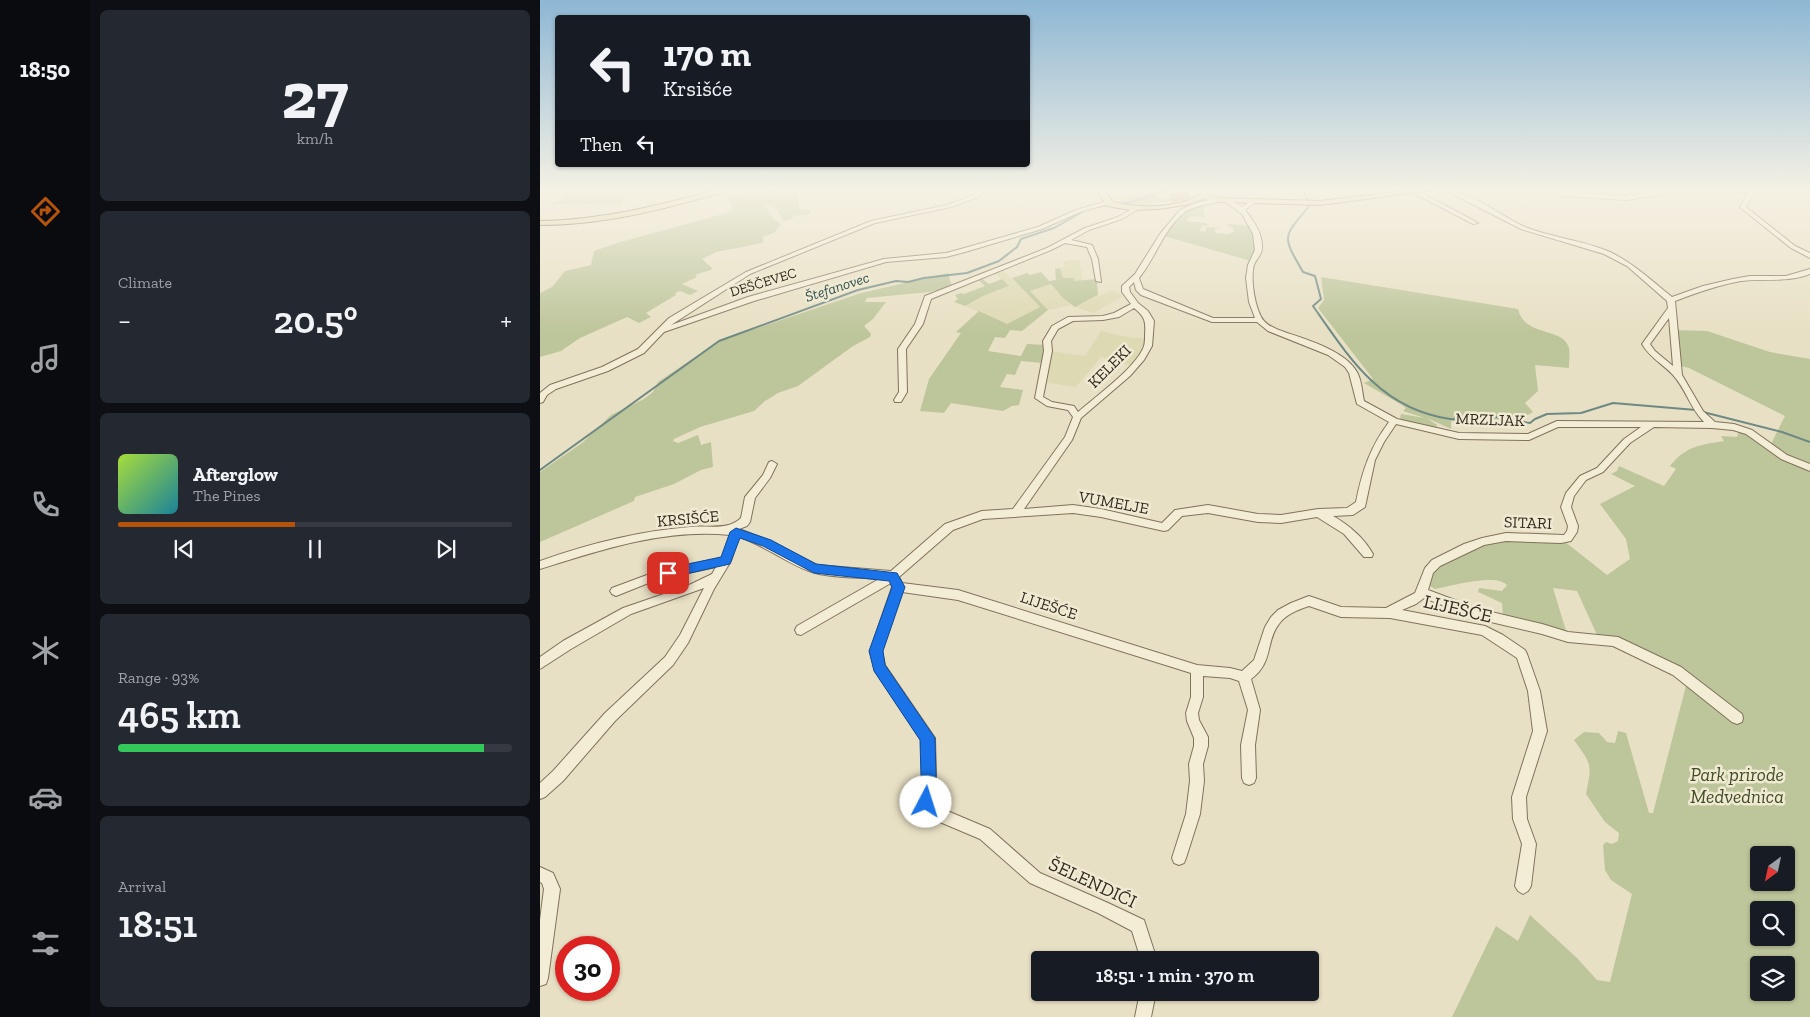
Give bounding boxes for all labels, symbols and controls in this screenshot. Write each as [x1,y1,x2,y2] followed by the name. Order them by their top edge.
[663,33,751,75] text: 170 m
[580,35,645,100] icon: left
[20,56,70,83] text: 18:50
[281,57,349,135] text: 27
[663,75,732,102] text: Krsišće
[297,129,333,148] text: km/h
[632,130,660,158] icon: left
[580,133,622,156] text: Then
[28,194,63,229] icon: directions
[728,264,799,301] street label: DEŠČEVEC
[803,268,871,306] water label: Štefanovec
[118,273,172,292] text: Climate
[273,297,358,343] text: 20.5°
[118,304,131,337] text: −
[500,304,512,337] text: +
[28,341,63,376] icon: music
[1084,341,1135,392] street label: KELEKI
[1455,409,1526,430] street label: MRZLJAK
[193,463,278,486] text: Afterglow
[193,486,260,505] text: The Pines
[28,487,63,522] icon: phone
[1076,487,1150,518] street label: VUMELJE
[656,506,720,531] street label: KRSIŠĆE
[1504,512,1552,533] street label: SITARI
[170,535,198,563] icon: previous
[301,535,329,563] icon: pause
[432,535,460,563] icon: next
[647,552,689,594] pin
[654,559,682,587] icon: arrive
[1018,587,1080,624] street label: LIJEŠĆE
[1421,589,1495,628] street label: LIJEŠĆE
[28,633,63,668] icon: climate
[118,668,199,687] text: Range · 93%
[118,692,240,738] text: 465 km
[1690,763,1784,808] park label: Park prirode Medvednica
[899,775,951,827] position arrow
[28,780,63,815] icon: car
[1750,846,1795,891] north arrow
[1750,846,1795,1001] map controls
[1045,852,1140,913] street label: ŠELENDIĆI
[118,877,166,896] text: Arrival
[118,901,197,947] text: 18:51
[1750,901,1795,946] button: search
[28,926,63,961] icon: filters
[555,936,620,1001] speed limit sign: 30
[1750,956,1795,1001] button: layers
[1096,964,1254,987] text: 18:51 · 1 min · 370 m

